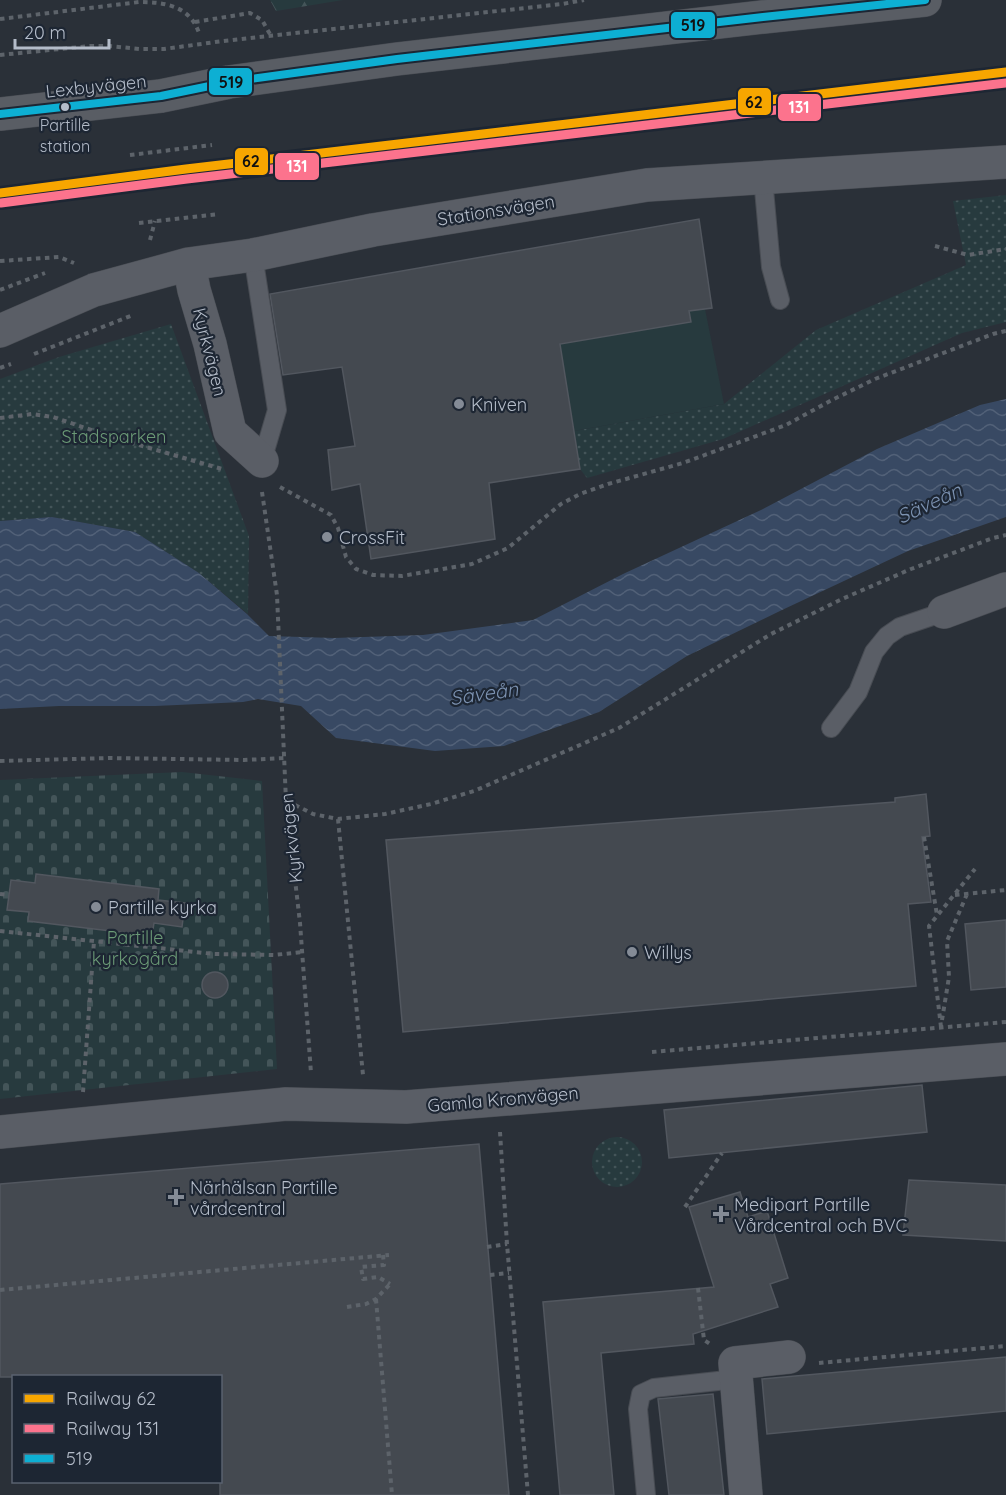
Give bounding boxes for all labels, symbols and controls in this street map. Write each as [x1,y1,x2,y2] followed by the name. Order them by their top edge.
[670,11,716,39] line badge: 519
[15,12,110,50] scale bar
[681,15,705,35] text: 519
[24,21,66,44] text: 20 m
[208,67,253,96] line badge: 519
[44,69,148,103] street label: Lexbyvägen
[219,72,243,92] text: 519
[737,87,772,116] line badge: 62
[745,92,763,112] text: 62
[777,93,822,122] line badge: 131
[788,97,810,117] text: 131
[59,101,71,113] marker: Partille station
[40,115,90,156] place label: Partille station
[234,147,269,176] line badge: 62
[242,151,260,171] text: 62
[274,152,320,181] line badge: 131
[286,156,308,176] text: 131
[436,189,556,231] street label: Stationsvägen
[188,305,232,399] street label: Kyrkvägen
[471,393,527,416] place label: Kniven
[452,397,466,411] marker: Kniven
[61,425,167,448] park label: Stadsparken
[893,477,966,529] water label: Säveån
[339,526,405,549] place label: CrossFit
[320,530,334,544] marker: CrossFit
[448,676,520,710] water label: Säveån
[275,792,307,884] street label: Kyrkvägen
[108,896,217,919] place label: Partille kyrka
[89,900,103,914] marker: Partille kyrka
[92,926,178,970] park label: Partille kyrkogård
[644,941,692,964] place label: Willys
[625,945,639,959] marker: Willys
[426,1081,580,1117] street label: Gamla Kronvägen
[190,1176,338,1220] place label: Närhälsan Partille vårdcentral
[167,1188,185,1206] marker: Närhälsan Partille vårdcentral
[734,1193,907,1237] place label: Medipart Partille Vårdcentral och BVC
[712,1205,730,1223] marker: Medipart Partille Vårdcentral och BVC
[12,1375,222,1483] legend
[66,1387,156,1410] text: Railway 62
[66,1417,159,1440] text: Railway 131
[66,1447,93,1470] text: 519

